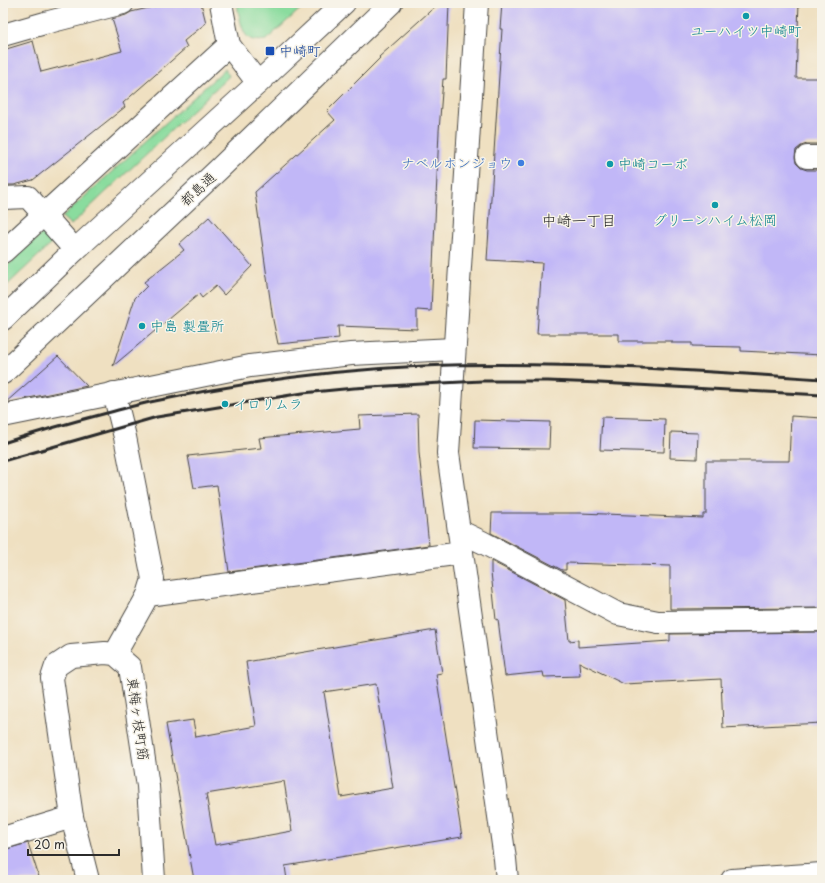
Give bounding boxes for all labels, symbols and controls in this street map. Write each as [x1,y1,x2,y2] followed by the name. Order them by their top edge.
[741,11,751,21] marker: ユーハイツ中崎町
[690,20,802,41] place label: ユーハイツ中崎町
[279,40,321,61] place label: 中崎町
[264,45,276,57] marker: 中崎町
[401,152,513,173] place label: ナベルホンジョウ
[618,153,688,174] place label: 中崎コーポ
[516,158,526,168] marker: ナベルホンジョウ
[605,159,615,169] marker: 中崎コーポ
[175,167,220,211] street label: 都島通
[710,200,720,210] marker: グリーンハイム松岡
[541,208,617,231] district label: 中崎一丁目
[653,209,777,230] place label: グリーンハイム松岡
[150,315,225,336] place label: 中島 製畳所
[137,321,147,331] marker: 中島 製畳所
[233,393,303,414] place label: イロリムラ
[220,399,230,409] marker: イロリムラ
[122,676,155,762] street label: 東梅ヶ枝町筋
[28,831,119,857] scale bar
[34,835,65,853] text: 20 m

